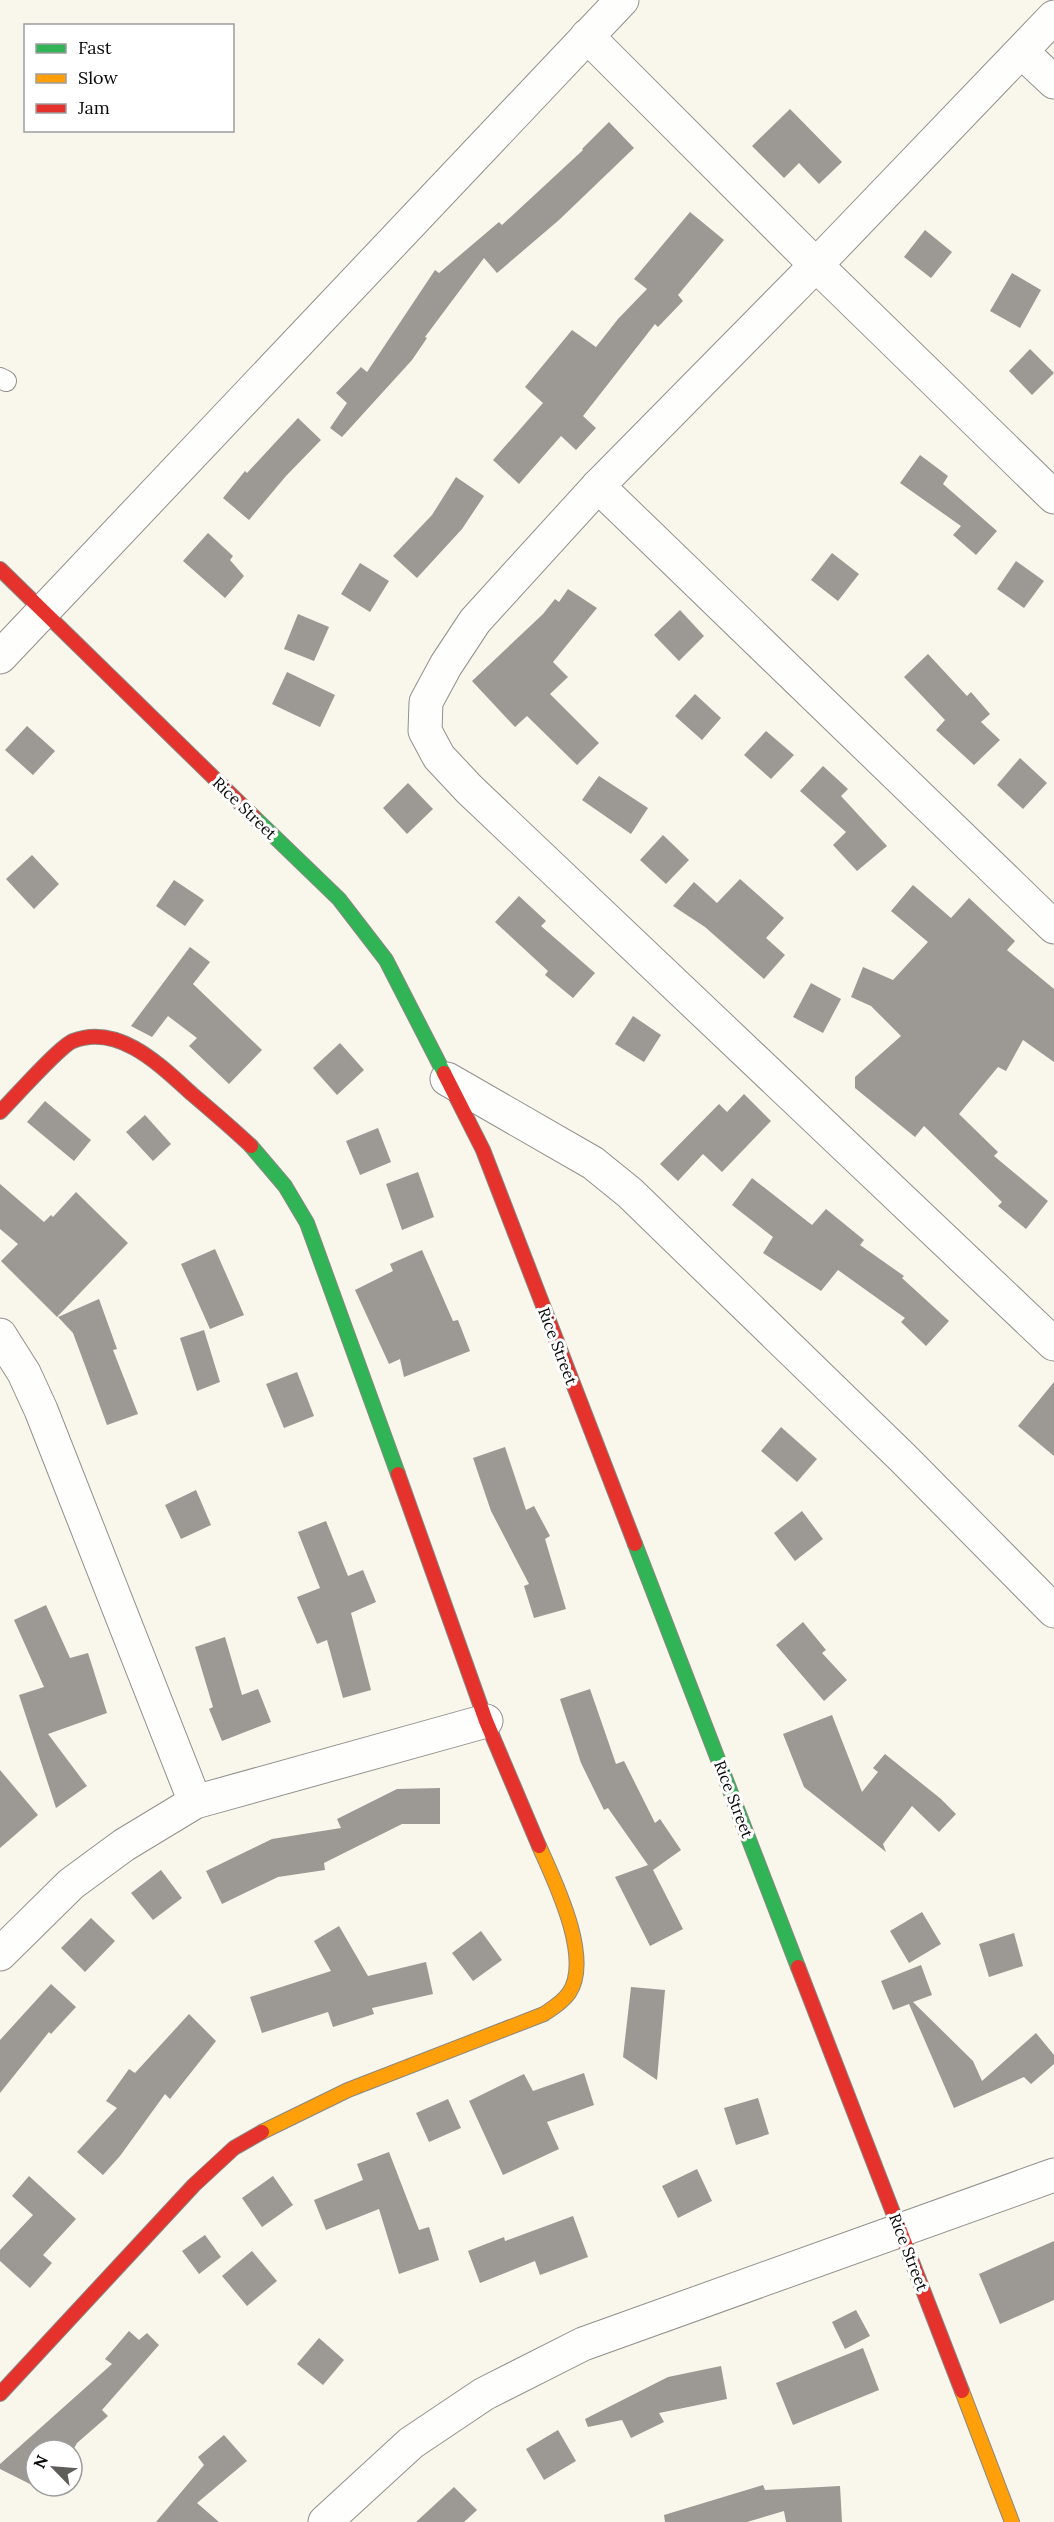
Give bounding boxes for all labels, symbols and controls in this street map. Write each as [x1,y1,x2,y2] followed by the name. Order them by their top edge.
[24,24,234,132] legend
[78,36,112,59] text: Fast
[78,66,118,89] text: Slow
[77,96,110,119] text: Jam
[209,773,282,844] street label: Rice Street
[534,1305,582,1388] street label: Rice Street
[710,1758,758,1841] street label: Rice Street
[885,2211,933,2294] street label: Rice Street
[24,2438,84,2498] north arrow
[29,2452,52,2471] text: N

